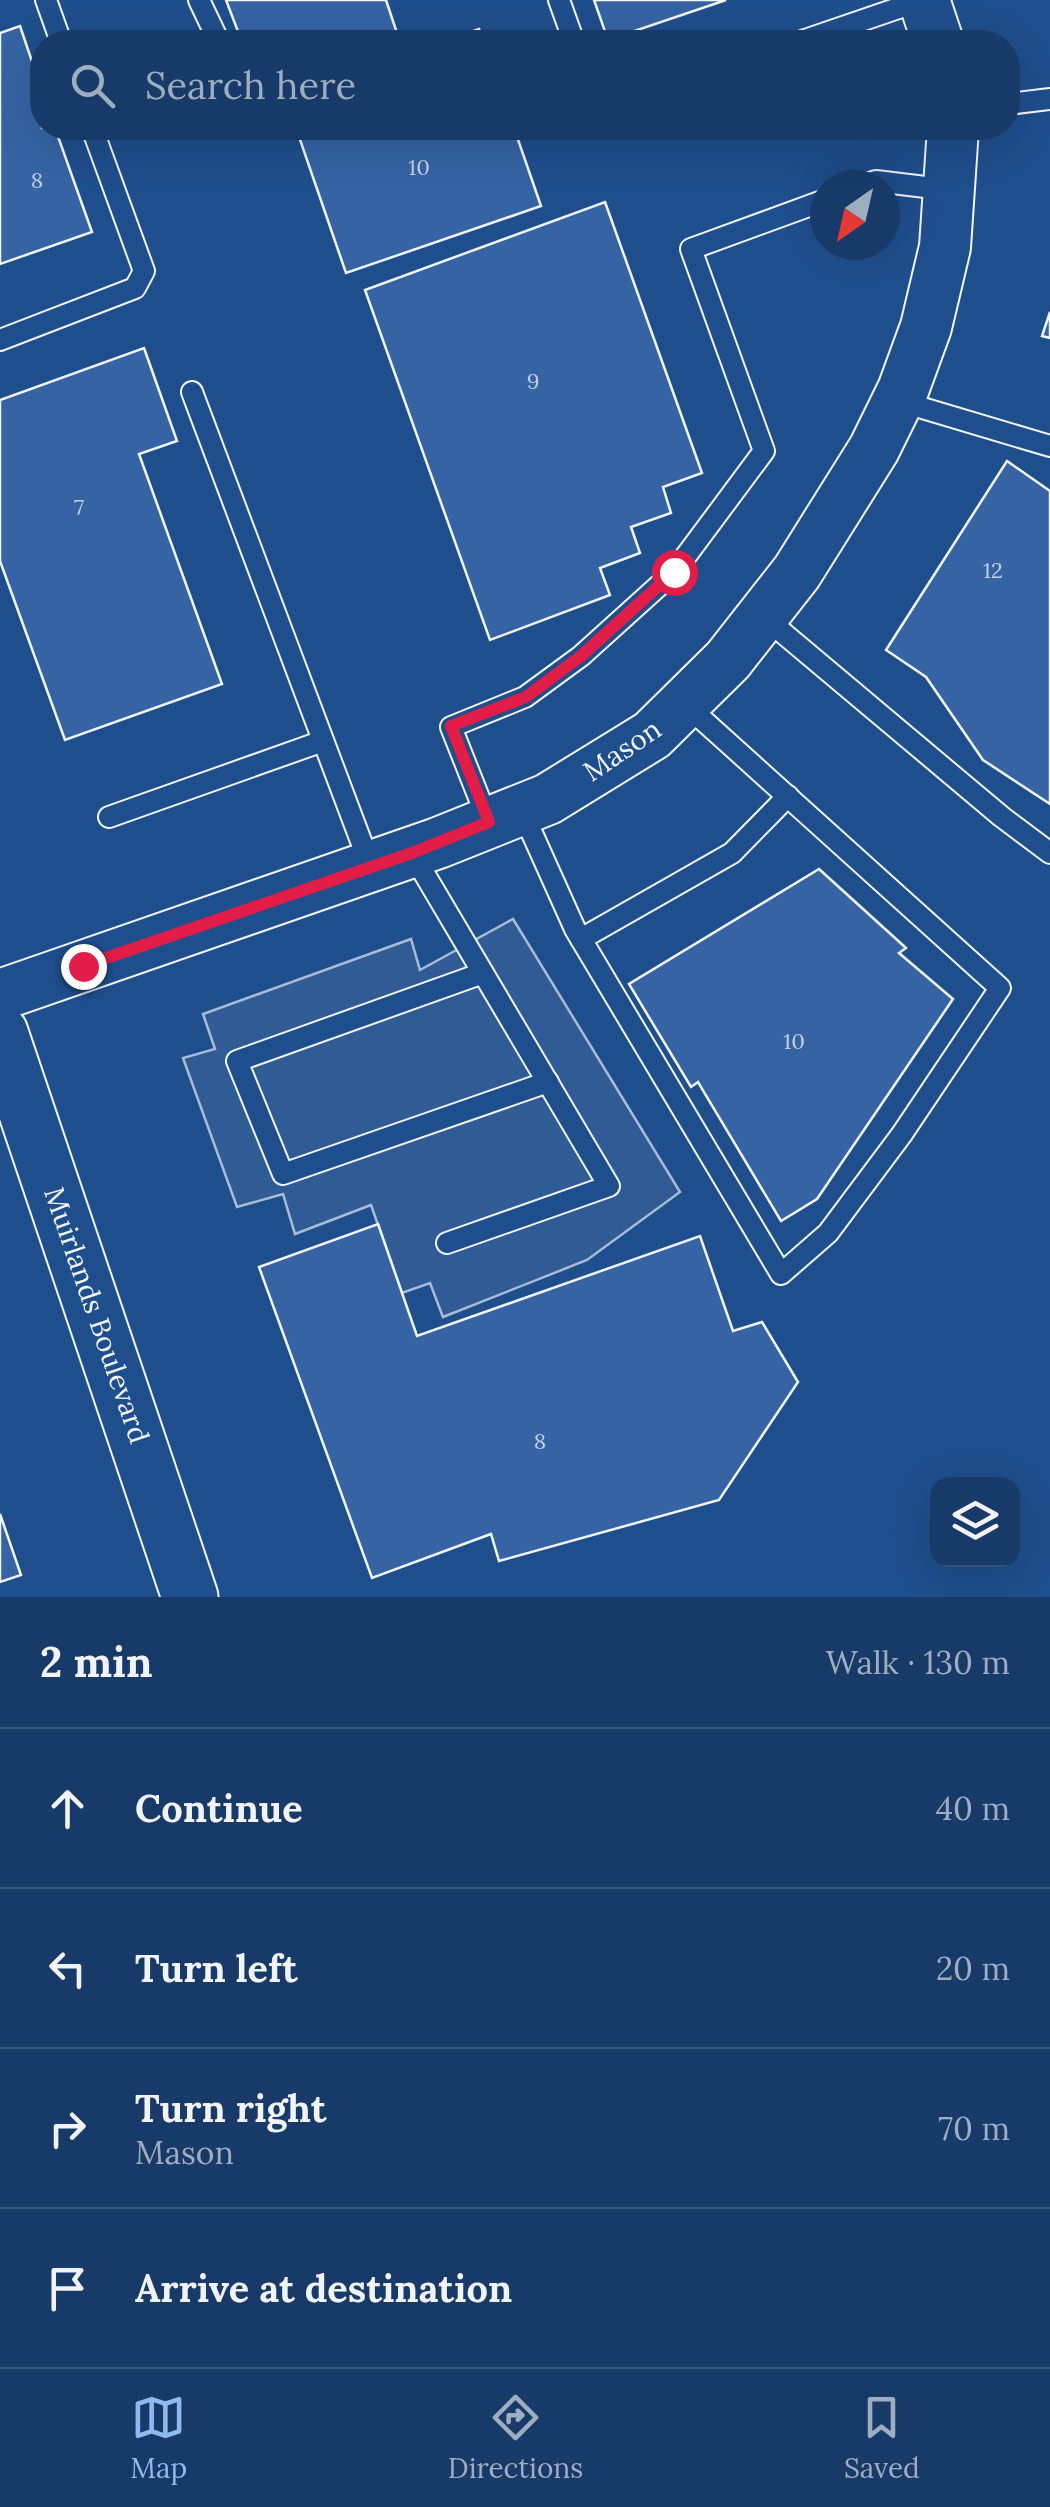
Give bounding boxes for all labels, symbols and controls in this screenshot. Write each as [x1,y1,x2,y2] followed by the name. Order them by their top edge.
[30,30,1020,140] search box
[65,58,120,113] icon: search
[145,61,356,109] text: Search here
[408,153,430,181] house number: 10
[31,166,43,194] house number: 8
[810,170,900,260] north arrow
[527,367,539,395] house number: 9
[74,493,84,521] house number: 7
[652,550,698,596] route start
[983,556,1003,584] house number: 12
[576,711,668,789] street label: Mason
[61,944,107,990] route end
[783,1027,805,1055] house number: 10
[36,1182,158,1448] street label: Muirlands Boulevard
[534,1427,546,1455] house number: 8
[930,1477,1020,1567] map controls
[930,1477,1020,1567] button: layers
[40,1635,153,1689] text: 2 min
[826,1642,1010,1683] text: Walk · 130 m
[40,1781,95,1836] icon: ahead
[135,1784,303,1832] text: Continue
[936,1788,1010,1829] text: 40 m
[40,1941,95,1996] icon: left
[135,1944,298,1992] text: Turn left
[936,1948,1010,1989] text: 20 m
[135,2084,326,2132] text: Turn right
[40,2101,95,2156] icon: right
[938,2108,1010,2149] text: 70 m
[135,2132,234,2173] text: Mason
[40,2261,95,2316] icon: arrive
[135,2264,512,2312] text: Arrive at destination
[130,2390,187,2486] tab: Map
[448,2390,583,2486] tab: Directions
[844,2390,920,2486] tab: Saved

